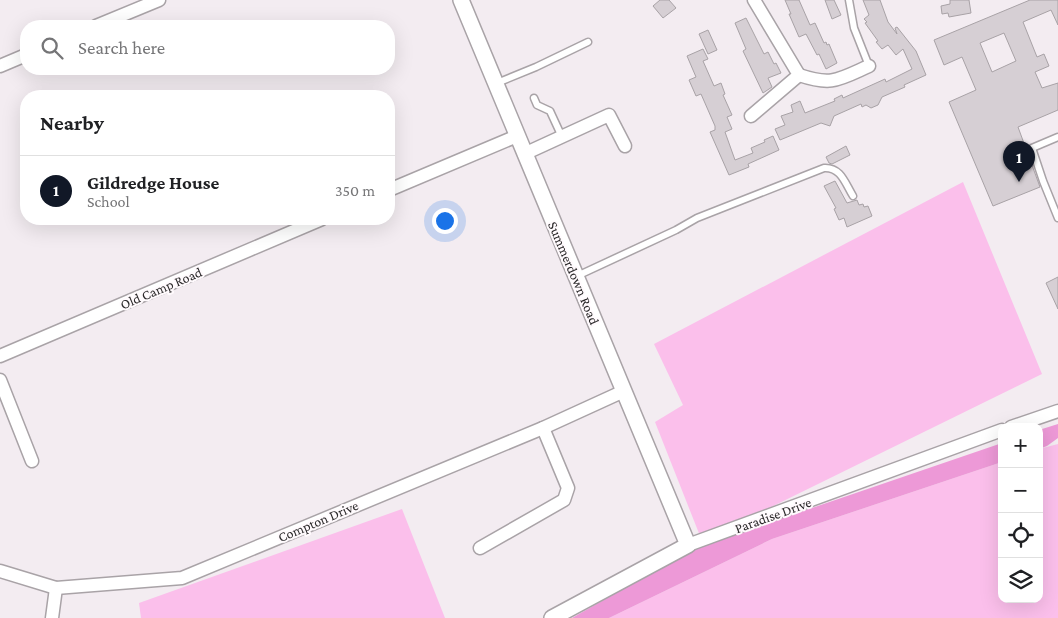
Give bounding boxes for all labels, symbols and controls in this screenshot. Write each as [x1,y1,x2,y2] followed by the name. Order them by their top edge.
[20,20,395,75] search box
[38,34,66,62] icon: search
[78,37,165,58] text: Search here
[40,111,104,135] text: Nearby
[1003,141,1035,182] pin: 1
[87,172,219,193] text: Gildredge House
[53,182,59,199] text: 1
[335,182,375,199] text: 350 m
[87,193,130,210] text: School
[432,208,458,234] your location
[545,219,603,328] street label: Summerdown Road
[118,263,205,312] street label: Old Camp Road
[998,423,1043,603] map controls
[998,423,1043,468] button: +
[998,468,1043,513] button: −
[733,494,813,536] street label: Paradise Drive
[275,497,361,545] street label: Compton Drive
[998,513,1043,558] button: locate
[998,558,1043,603] button: layers

